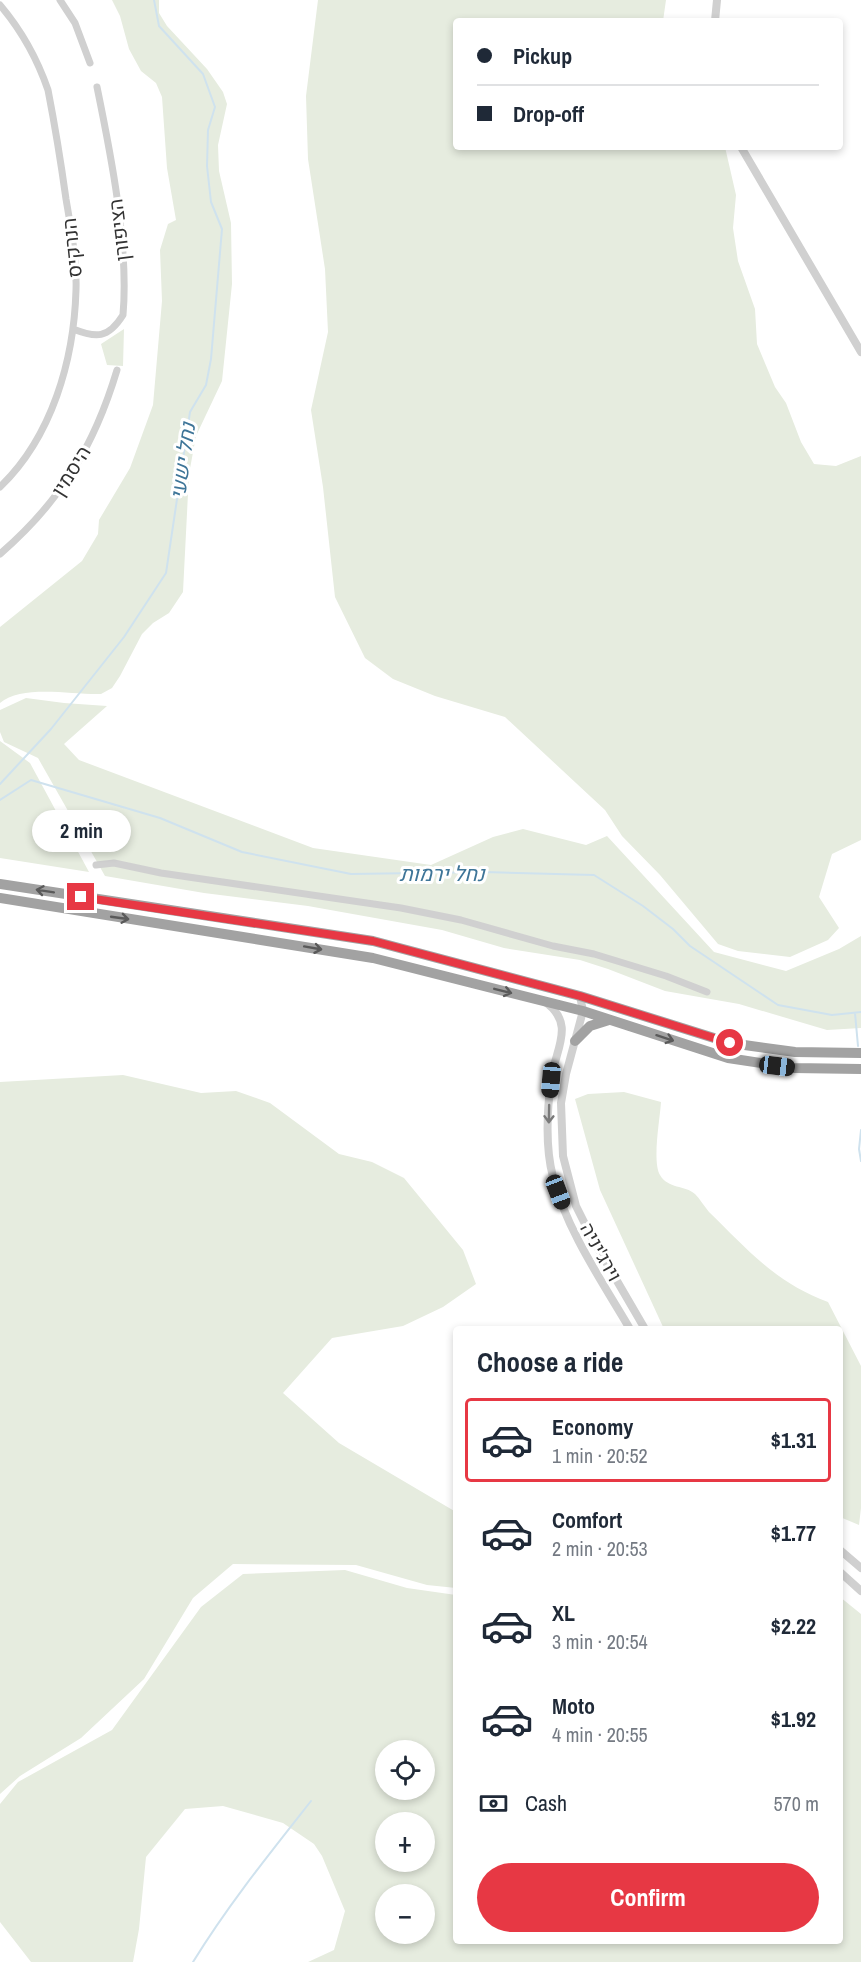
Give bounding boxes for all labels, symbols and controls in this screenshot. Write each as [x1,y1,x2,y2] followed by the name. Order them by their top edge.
[513,41,572,71] text: Pickup
[513,99,584,129] text: Drop-off
[101,197,136,263] street label: הציפורן
[55,217,88,279] street label: הנרקיס
[163,419,202,501] water label: נחל ישעי
[45,440,97,501] street label: היסמין
[32,810,130,852] callout: 2 min
[60,817,103,844] text: 2 min
[399,859,486,888] water label: נחל ירמות
[67,883,94,910] route end
[36,885,55,896] one-way arrow
[109,913,129,924] one-way arrow
[302,942,322,953] one-way arrow
[493,985,512,997] one-way arrow
[716,1029,743,1056] route start
[655,1033,674,1044] one-way arrow
[758,1055,796,1077] car
[540,1061,562,1099] car
[543,1103,554,1123] one-way arrow
[543,1172,573,1212] car
[574,1217,629,1286] street label: וירג'יניה
[477,1344,623,1380] text: Choose a ride
[552,1412,633,1442] text: Economy
[480,1413,534,1467] icon: car
[771,1425,816,1455] text: $1.31
[552,1442,648,1469] text: 1 min · 20:52
[552,1505,622,1535] text: Comfort
[480,1506,534,1560] icon: car
[771,1518,816,1548] text: $1.77
[552,1535,648,1562] text: 2 min · 20:53
[552,1598,575,1628] text: XL
[480,1599,534,1653] icon: car
[771,1611,816,1641] text: $2.22
[552,1628,648,1655] text: 3 min · 20:54
[552,1691,595,1721] text: Moto
[480,1692,534,1746] icon: car
[771,1704,816,1734] text: $1.92
[552,1721,648,1748] text: 4 min · 20:55
[375,1740,435,1944] map controls
[375,1740,435,1800] button: locate
[477,1787,510,1820] icon: cash
[525,1788,567,1818] text: Cash
[773,1790,819,1817] text: 570 m
[375,1812,435,1872] button: +
[477,1863,819,1932] button: Confirm
[375,1884,435,1944] button: −

